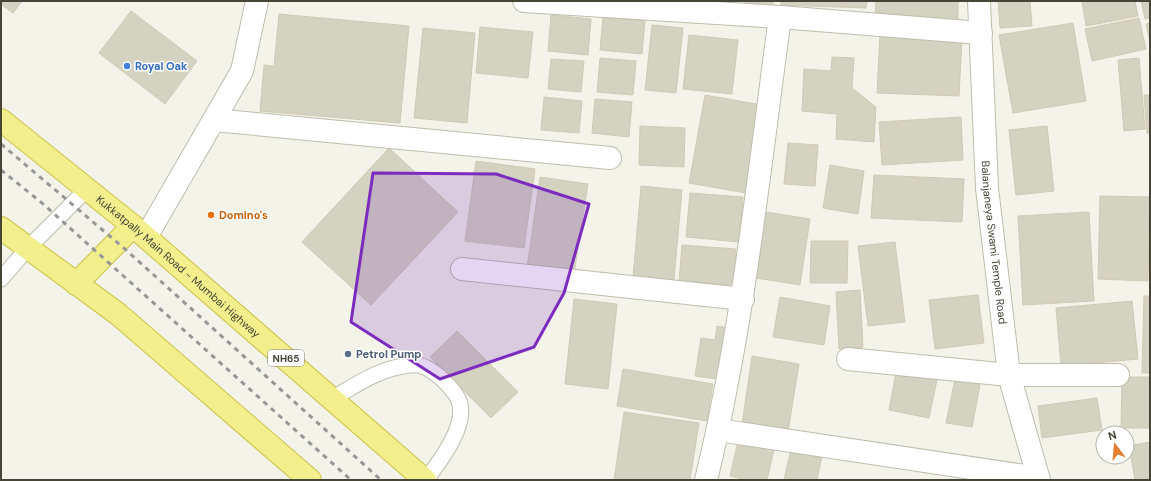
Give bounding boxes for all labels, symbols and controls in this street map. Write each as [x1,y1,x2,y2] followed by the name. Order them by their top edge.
[135,59,188,73] place label: Royal Oak
[122,61,132,71] marker: Royal Oak
[979,160,1010,325] street label: Balanjaneya Swami Temple Road
[93,192,263,341] street label: Kukkatpally Main Road - Mumbai Highway
[219,208,268,222] place label: Domino's
[206,210,216,220] marker: Domino's
[356,347,422,361] place label: Petrol Pump
[343,349,353,359] marker: Petrol Pump
[268,350,304,366] road number: NH65
[1095,425,1135,465] north arrow
[1106,428,1118,443] text: N

